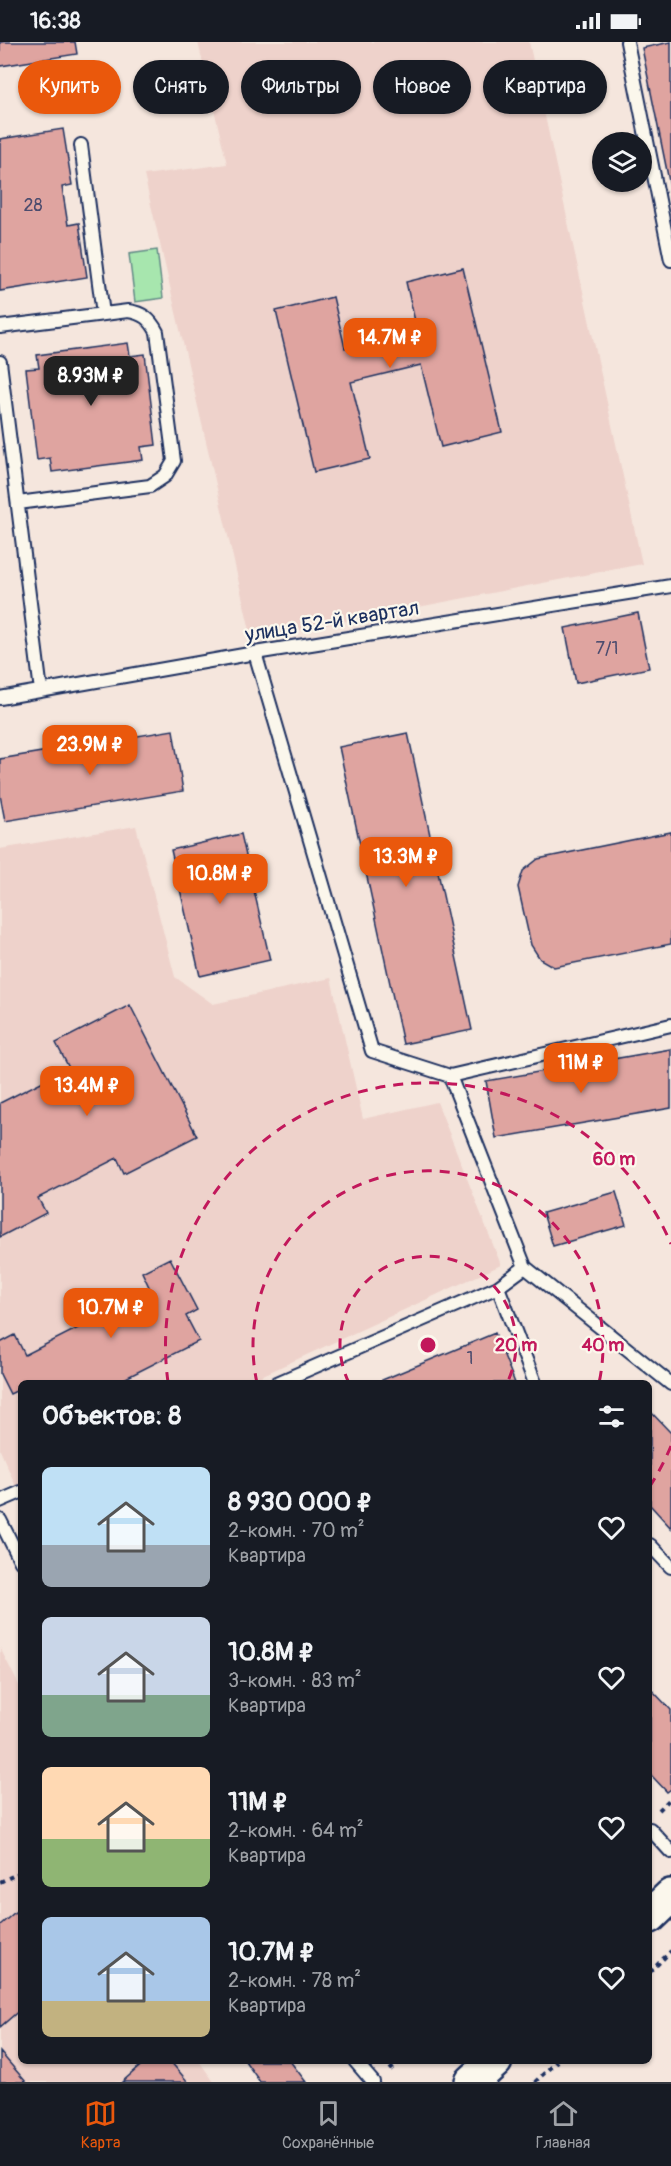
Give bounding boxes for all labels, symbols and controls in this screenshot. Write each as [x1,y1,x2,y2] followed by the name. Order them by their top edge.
[30,7,81,35] text: 16:38
[18,60,121,114] chip: Купить
[133,60,229,114] chip: Снять
[241,60,361,114] chip: Фильтры
[373,60,471,114] chip: Новое
[483,60,607,114] chip: Квартира
[592,132,652,192] map controls
[592,132,652,192] button: layers
[23,194,43,217] house number: 28
[335,318,445,369] pin: 14.7M ₽
[357,325,423,350] text: 14.7M ₽
[36,356,146,407] pin: 8.93M ₽
[58,363,124,388] text: 8.93M ₽
[242,594,421,649] street label: улица 52-й квартал
[595,637,619,660] house number: 7/1
[35,725,145,776] pin: 23.9M ₽
[56,732,124,757] text: 23.9M ₽
[351,837,461,888] pin: 13.3M ₽
[373,844,439,869] text: 13.3M ₽
[165,854,275,905] pin: 10.8M ₽
[187,861,253,886] text: 10.8M ₽
[539,1043,623,1094] pin: 11M ₽
[558,1050,604,1075] text: 11M ₽
[32,1066,142,1117] pin: 13.4M ₽
[54,1073,120,1098] text: 13.4M ₽
[593,1148,635,1171] text: 60 m
[56,1288,166,1339] pin: 10.7M ₽
[77,1295,145,1320] text: 10.7M ₽
[495,1334,537,1357] text: 20 m
[582,1334,624,1357] text: 40 m
[418,1335,438,1355] centre of rings
[466,1347,474,1370] house number: 1
[42,1400,181,1432] text: Объектов: 8
[595,1400,628,1433] icon: filters
[228,1486,373,1518] text: 8 930 000 ₽
[90,1491,162,1563] icon: home
[595,1511,628,1544] icon: heart
[228,1518,365,1543] text: 2-комн. · 70 m²
[228,1543,306,1568] text: Квартира
[228,1636,315,1668] text: 10.8M ₽
[90,1641,162,1713] icon: home
[595,1661,628,1694] icon: heart
[228,1668,362,1693] text: 3-комн. · 83 m²
[228,1693,306,1718] text: Квартира
[228,1786,288,1818] text: 11M ₽
[90,1791,162,1863] icon: home
[595,1811,628,1844] icon: heart
[228,1818,364,1843] text: 2-комн. · 64 m²
[228,1843,306,1868] text: Квартира
[228,1936,315,1968] text: 10.7M ₽
[90,1941,162,2013] icon: home
[595,1961,628,1994] icon: heart
[228,1968,361,1993] text: 2-комн. · 78 m²
[228,1993,306,2018] text: Квартира
[81,2097,120,2153] tab: Карта
[282,2097,374,2153] tab: Сохранённые
[536,2097,590,2153] tab: Главная

